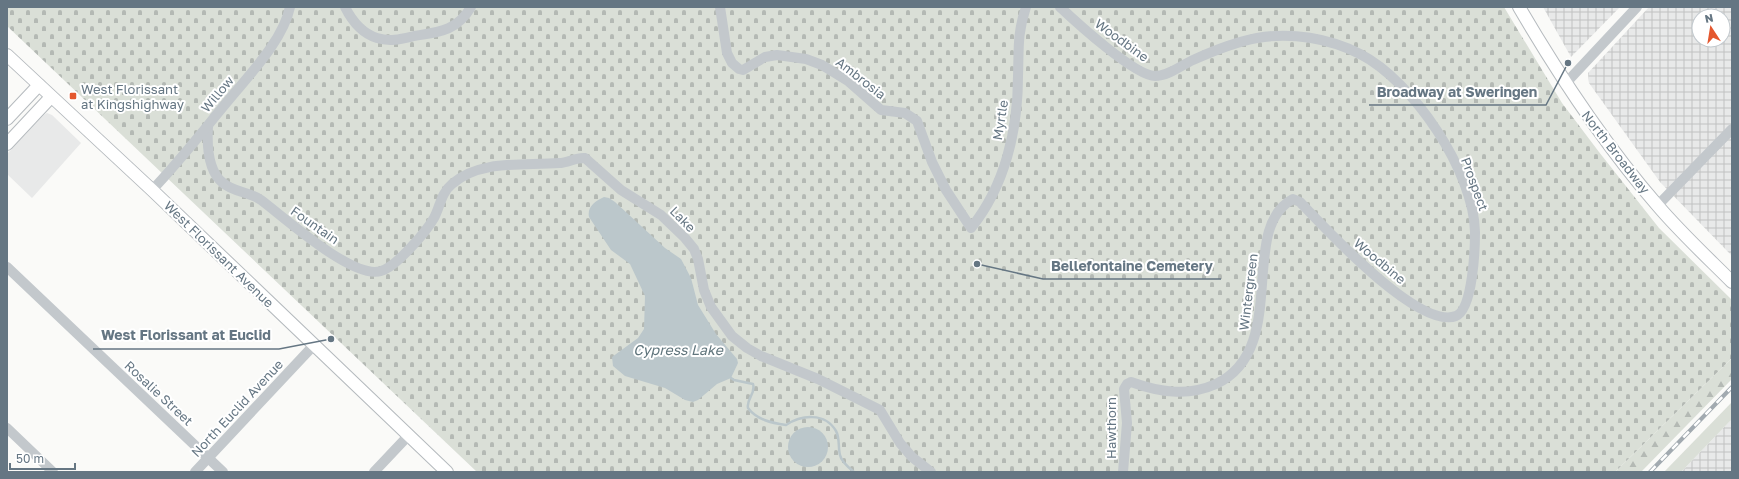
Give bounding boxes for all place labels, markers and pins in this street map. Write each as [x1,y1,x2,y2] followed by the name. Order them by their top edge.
[1369,79,1546,105] callout: Broadway at Sweringen
[81,81,185,112] place label: West Florissant at Kingshighway
[68,91,78,101] marker: West Florissant at Kingshighway
[1043,253,1221,279] callout: Bellefontaine Cemetery
[93,323,279,349] callout: West Florissant at Euclid

